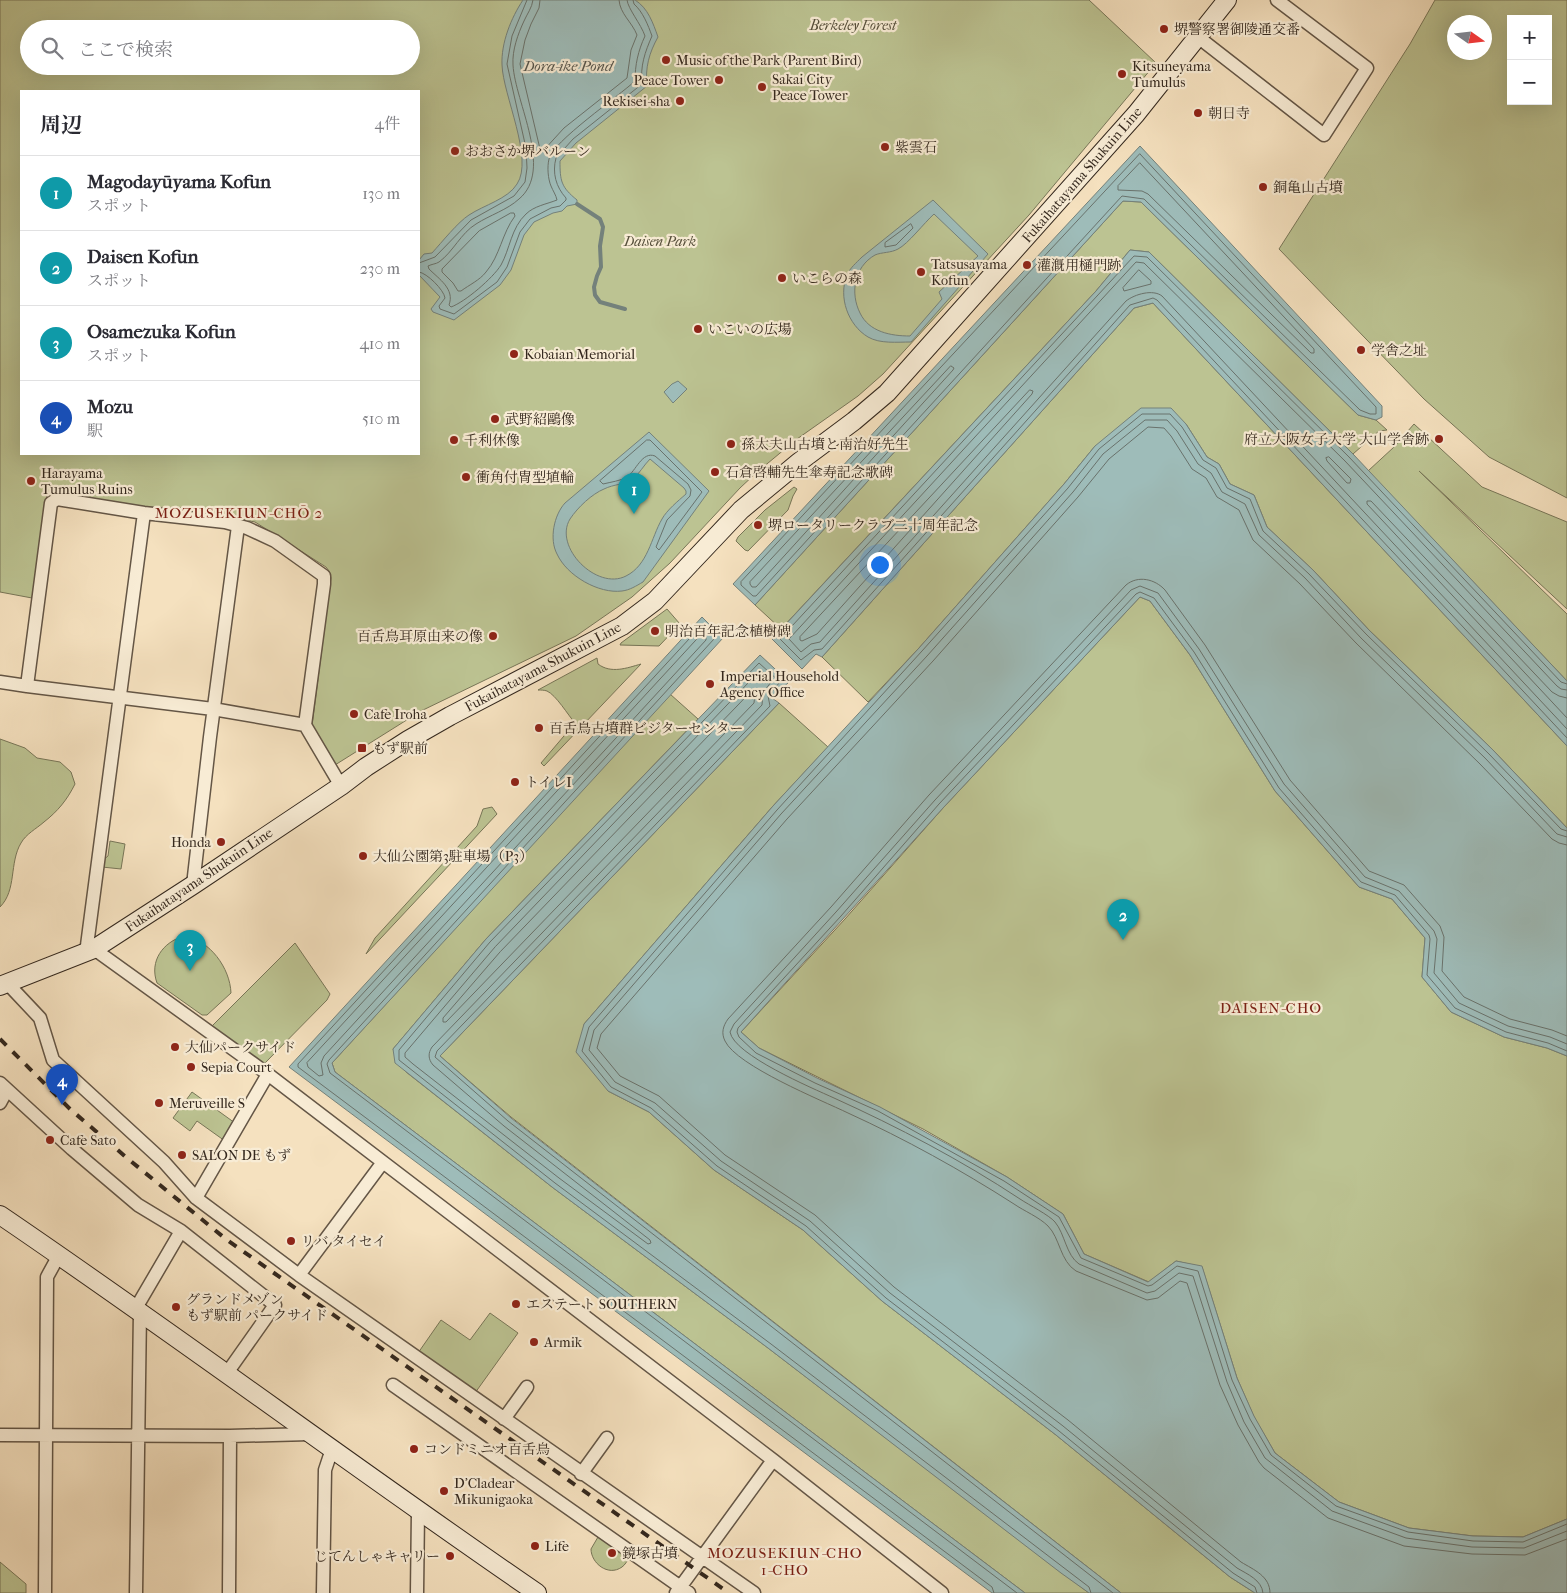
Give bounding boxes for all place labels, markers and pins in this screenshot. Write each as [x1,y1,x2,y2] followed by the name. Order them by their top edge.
[1174,21,1300,38] place label: 堺警察署御陵通交番
[1158,23,1170,35] marker: 堺警察署御陵通交番
[676,52,861,69] place label: Music of the Park (Parent Bird)
[660,54,672,66] marker: Music of the Park (Parent Bird)
[1132,58,1211,91] place label: Kitsuneyama Tumulus
[1116,68,1128,80] marker: Kitsuneyama Tumulus
[772,71,848,104] place label: Sakai City Peace Tower
[633,72,709,89] place label: Peace Tower
[713,74,725,86] marker: Peace Tower
[756,81,768,93] marker: Sakai City Peace Tower
[602,93,671,110] place label: Rekisei-sha
[674,95,686,107] marker: Rekisei-sha
[1208,105,1250,122] place label: 朝日寺
[1192,107,1204,119] marker: 朝日寺
[895,139,937,156] place label: 紫雲石
[879,141,891,153] marker: 紫雲石
[465,143,591,160] place label: おおさか堺バルーン
[449,145,461,157] marker: おおさか堺バルーン
[1273,179,1343,196] place label: 銅亀山古墳
[1257,181,1269,193] marker: 銅亀山古墳
[931,256,1008,289] place label: Tatsusayama Kofun
[1037,257,1121,274] place label: 灌漑用樋門跡
[1021,259,1033,271] marker: 灌漑用樋門跡
[915,266,927,278] marker: Tatsusayama Kofun
[792,270,862,287] place label: いこらの森
[776,272,788,284] marker: いこらの森
[708,321,792,338] place label: いこいの広場
[692,323,704,335] marker: いこいの広場
[1371,342,1427,359] place label: 学舎之址
[1355,344,1367,356] marker: 学舎之址
[524,346,635,363] place label: Kobaian Memorial
[508,348,520,360] marker: Kobaian Memorial
[505,411,575,428] place label: 武野紹鷗像
[489,413,501,425] marker: 武野紹鷗像
[1244,431,1429,448] place label: 府立大阪女子大学 大山学舎跡
[464,432,520,449] place label: 千利休像
[1433,433,1445,445] marker: 府立大阪女子大学 大山学舎跡
[448,434,460,446] marker: 千利休像
[741,436,909,453] place label: 孫太夫山古墳と南治好先生
[725,438,737,450] marker: 孫太夫山古墳と南治好先生
[725,464,893,481] place label: 石倉啓輔先生傘寿記念歌碑
[41,465,133,498] place label: Harayama Tumulus Ruins
[709,466,721,478] marker: 石倉啓輔先生傘寿記念歌碑
[476,469,574,486] place label: 衝角付冑型埴輪
[460,471,472,483] marker: 衝角付冑型埴輪
[618,473,650,514] pin: 1
[25,475,37,487] marker: Harayama Tumulus Ruins
[768,517,978,534] place label: 堺ロータリークラブ二十周年記念
[752,519,764,531] marker: 堺ロータリークラブ二十周年記念
[665,623,791,640] place label: 明治百年記念植樹碑
[649,625,661,637] marker: 明治百年記念植樹碑
[357,628,483,645] place label: 百舌鳥耳原由来の像
[487,630,499,642] marker: 百舌鳥耳原由来の像
[719,668,839,701] place label: Imperial Household Agency Office
[704,678,716,690] marker: Imperial Household Agency Office
[364,706,427,723] place label: Cafe Iroha
[348,708,360,720] marker: Cafe Iroha
[549,720,744,737] place label: 百舌鳥古墳群ビジターセンター
[533,722,545,734] marker: 百舌鳥古墳群ビジターセンター
[372,740,428,757] place label: もず駅前
[356,742,368,754] marker: もず駅前
[525,774,572,791] place label: トイレI
[509,776,521,788] marker: トイレI
[171,834,212,851] place label: Honda
[215,836,227,848] marker: Honda
[373,848,533,865] place label: 大仙公園第3駐車場（P3）
[357,850,369,862] marker: 大仙公園第3駐車場（P3）
[1107,899,1139,940] pin: 2
[174,930,206,971] pin: 3
[185,1039,296,1056] place label: 大仙パークサイド
[169,1041,181,1053] marker: 大仙パークサイド
[201,1059,272,1076] place label: Sepia Court
[185,1061,197,1073] marker: Sepia Court
[46,1064,78,1105] pin: 4
[169,1095,245,1112] place label: Meruveille S
[153,1097,165,1109] marker: Meruveille S
[60,1132,116,1149] place label: Cafe Sato
[44,1134,56,1146] marker: Cafe Sato
[192,1147,291,1164] place label: SALON DE もず
[176,1149,188,1161] marker: SALON DE もず
[301,1233,386,1250] place label: リバ タイセイ
[285,1235,297,1247] marker: リバ タイセイ
[186,1291,328,1324] place label: グランドメゾン もず駅前 パークサイド
[526,1296,678,1313] place label: エステート SOUTHERN
[510,1298,522,1310] marker: エステート SOUTHERN
[170,1301,182,1313] marker: グランドメゾン もず駅前 パークサイド
[543,1334,583,1351] place label: Armik
[528,1336,540,1348] marker: Armik
[424,1441,550,1458] place label: コンドミニオ百舌鳥
[408,1443,420,1455] marker: コンドミニオ百舌鳥
[454,1475,533,1508] place label: D'Cladear Mikunigaoka
[438,1485,450,1497] marker: D'Cladear Mikunigaoka
[545,1538,569,1555] place label: Life
[529,1540,541,1552] marker: Life
[622,1545,678,1562] place label: 鏡塚古墳
[606,1547,618,1559] marker: 鏡塚古墳
[314,1548,440,1565] place label: じてんしゃキャリー
[444,1550,456,1562] marker: じてんしゃキャリー

